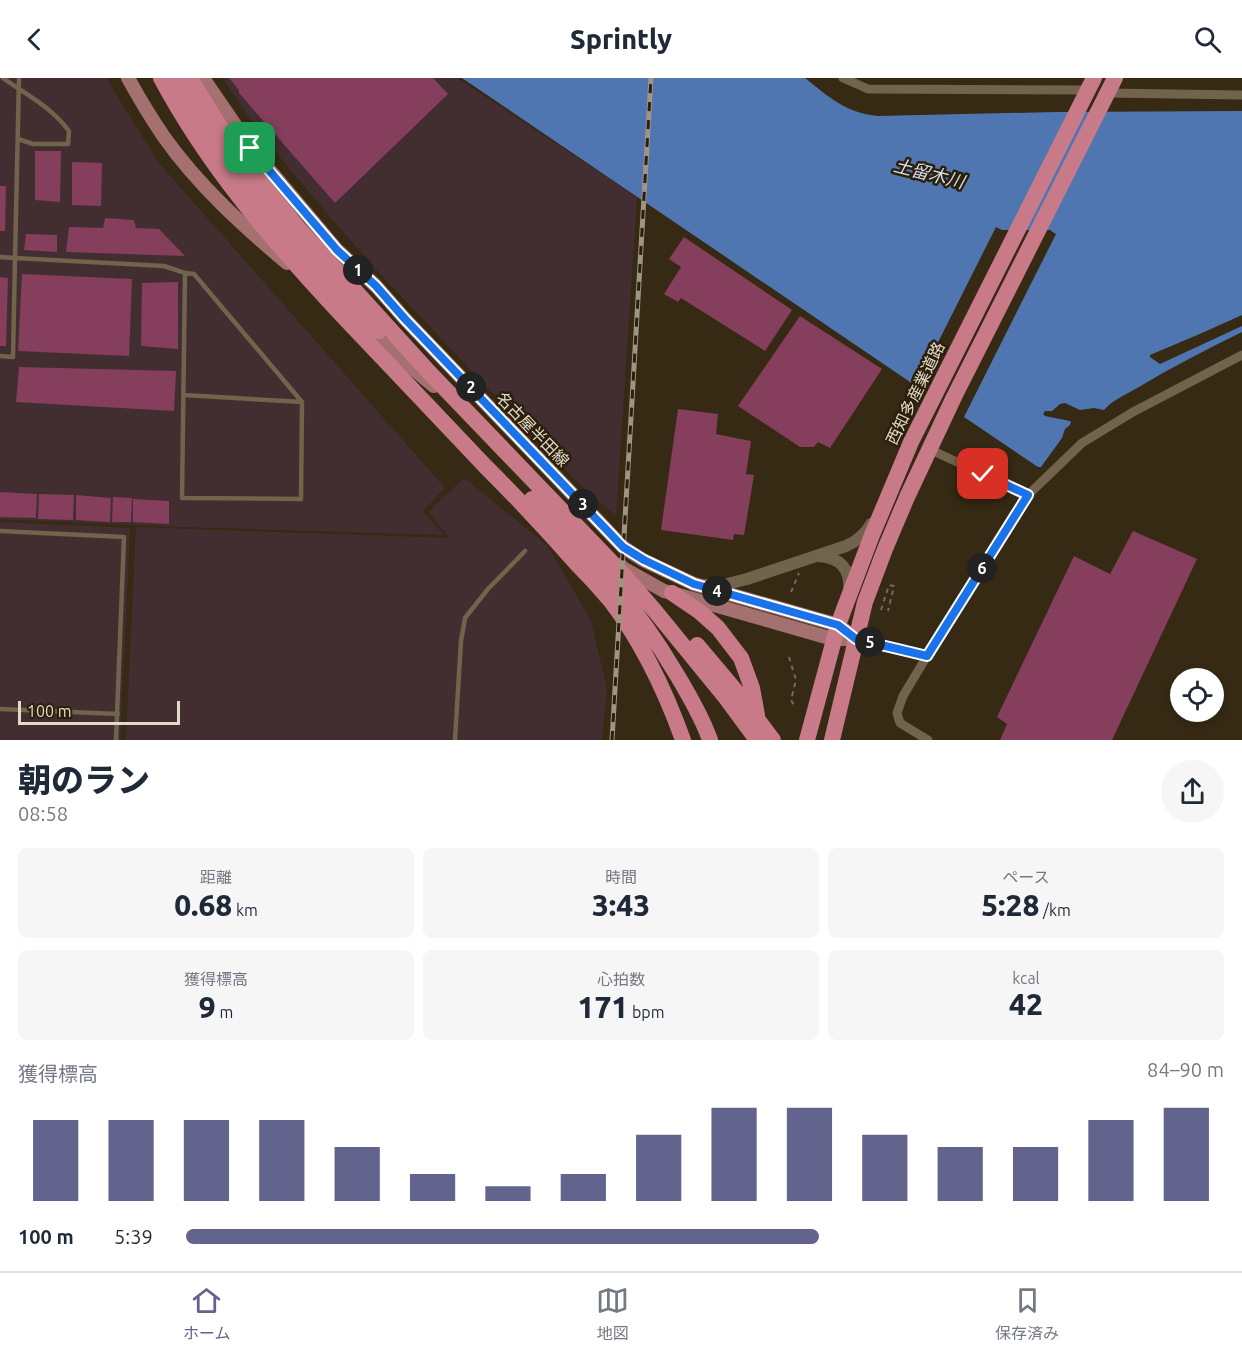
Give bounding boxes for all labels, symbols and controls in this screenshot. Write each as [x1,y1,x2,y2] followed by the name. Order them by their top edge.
[18,23,51,56] icon: back
[1191,23,1224,56] icon: search
[570,24,672,54] text: Sprintly
[224,122,275,173] pin
[233,131,266,164] icon: arrive
[892,155,969,192] water label: 土留木川
[343,255,373,285] pin: 1
[353,261,363,279] text: 1
[882,339,948,447] street label: 西知多産業道路
[456,372,486,402] pin: 2
[466,378,476,396] text: 2
[493,388,573,470] street label: 名古屋半田線
[957,448,1008,499] pin
[966,457,999,490] icon: check
[568,489,598,519] pin: 3
[578,495,588,513] text: 3
[967,553,997,583] pin: 6
[977,559,987,577] text: 6
[702,576,732,606] pin: 4
[712,582,722,600] text: 4
[855,627,885,657] pin: 5
[865,633,875,651] text: 5
[1170,668,1224,722] map controls
[1170,668,1224,722] button: locate
[18,698,180,726] scale bar
[27,702,72,720] text: 100 m
[1161,760,1224,823] button: share
[18,761,150,798] text: 朝のラン
[18,802,68,825] text: 08:58
[200,868,232,886] text: 距離
[605,868,637,886] text: 時間
[1002,868,1050,886] text: ペース
[174,888,232,922] text: 0.68
[592,888,650,922] text: 3:43
[981,888,1039,922] text: 5:28
[232,901,258,919] text: km
[1039,901,1071,919] text: /km
[1012,969,1040,987] text: kcal
[184,970,248,988] text: 獲得標高
[597,970,645,988] text: 心拍数
[1009,987,1043,1021] text: 42
[199,990,216,1024] text: 9
[578,990,628,1024] text: 171
[216,1003,233,1021] text: m
[628,1003,664,1021] text: bpm
[1147,1058,1224,1081] text: 84–90 m
[18,1062,98,1085] text: 獲得標高
[18,1225,74,1248] text: 100 m
[114,1225,153,1248] text: 5:39
[183,1284,230,1344] tab: ホーム
[596,1284,629,1344] tab: 地図
[995,1284,1059,1344] tab: 保存済み

